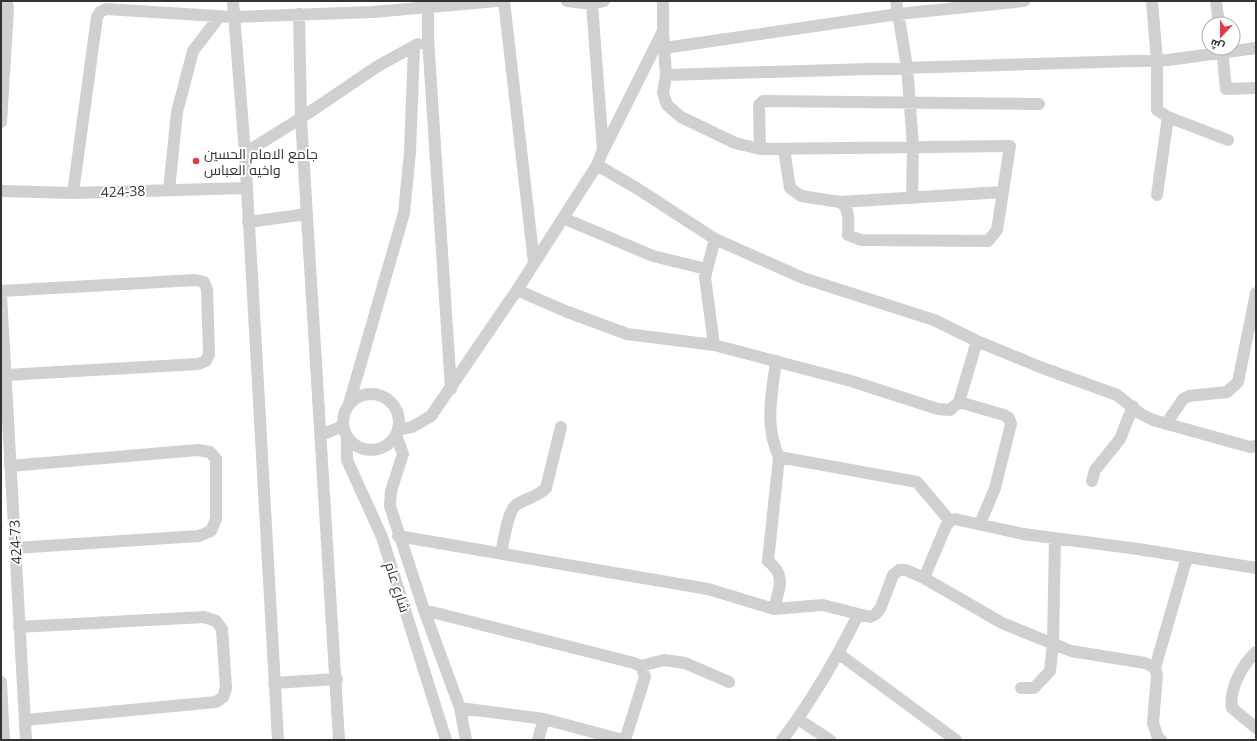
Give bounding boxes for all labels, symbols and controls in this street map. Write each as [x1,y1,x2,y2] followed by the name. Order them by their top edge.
[1201,16,1241,56] north arrow
[1208,36,1226,55] text: ش
[204,144,318,179] place label: جامع الامام الحسين واخيه العباس
[191,156,201,166] marker: جامع الامام الحسين واخيه العباس
[100,181,146,201] street label: 424-38
[4,519,26,565] street label: 424-73
[380,559,415,615] street label: شارع عام

